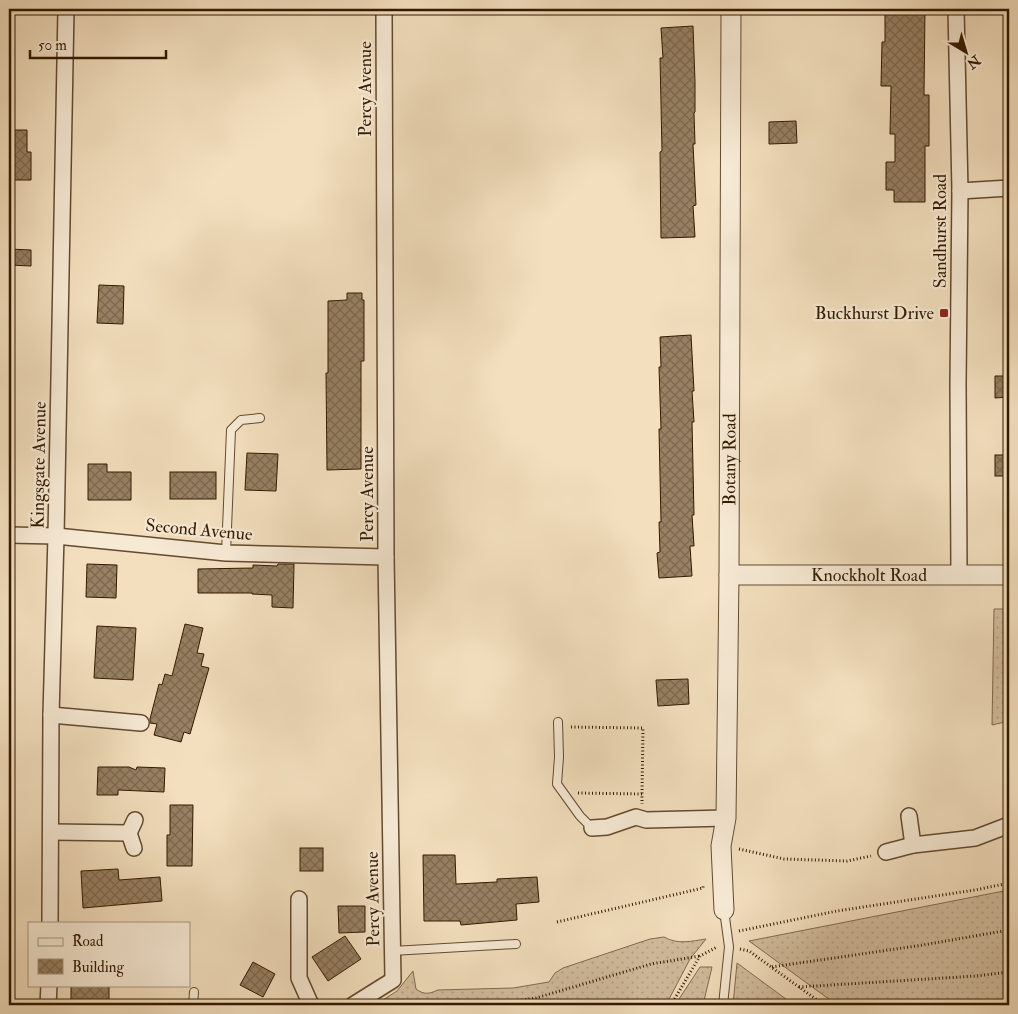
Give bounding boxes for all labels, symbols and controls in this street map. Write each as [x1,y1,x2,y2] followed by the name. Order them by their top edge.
[30,28,166,60] scale bar
[940,28,990,78] north arrow
[38,36,67,55] text: 50 m
[354,41,377,137] street label: Percy Avenue
[963,51,985,73] text: N
[929,174,952,288] street label: Sandhurst Road
[815,302,934,325] place label: Buckhurst Drive
[938,307,950,319] marker: Buckhurst Drive
[26,401,52,529] street label: Kingsgate Avenue
[718,413,741,506] street label: Botany Road
[356,446,379,542] street label: Percy Avenue
[145,514,254,546] street label: Second Avenue
[811,564,927,587] street label: Knockholt Road
[361,851,385,947] street label: Percy Avenue
[28,922,190,986] legend
[72,932,104,951] text: Road
[72,958,124,977] text: Building

